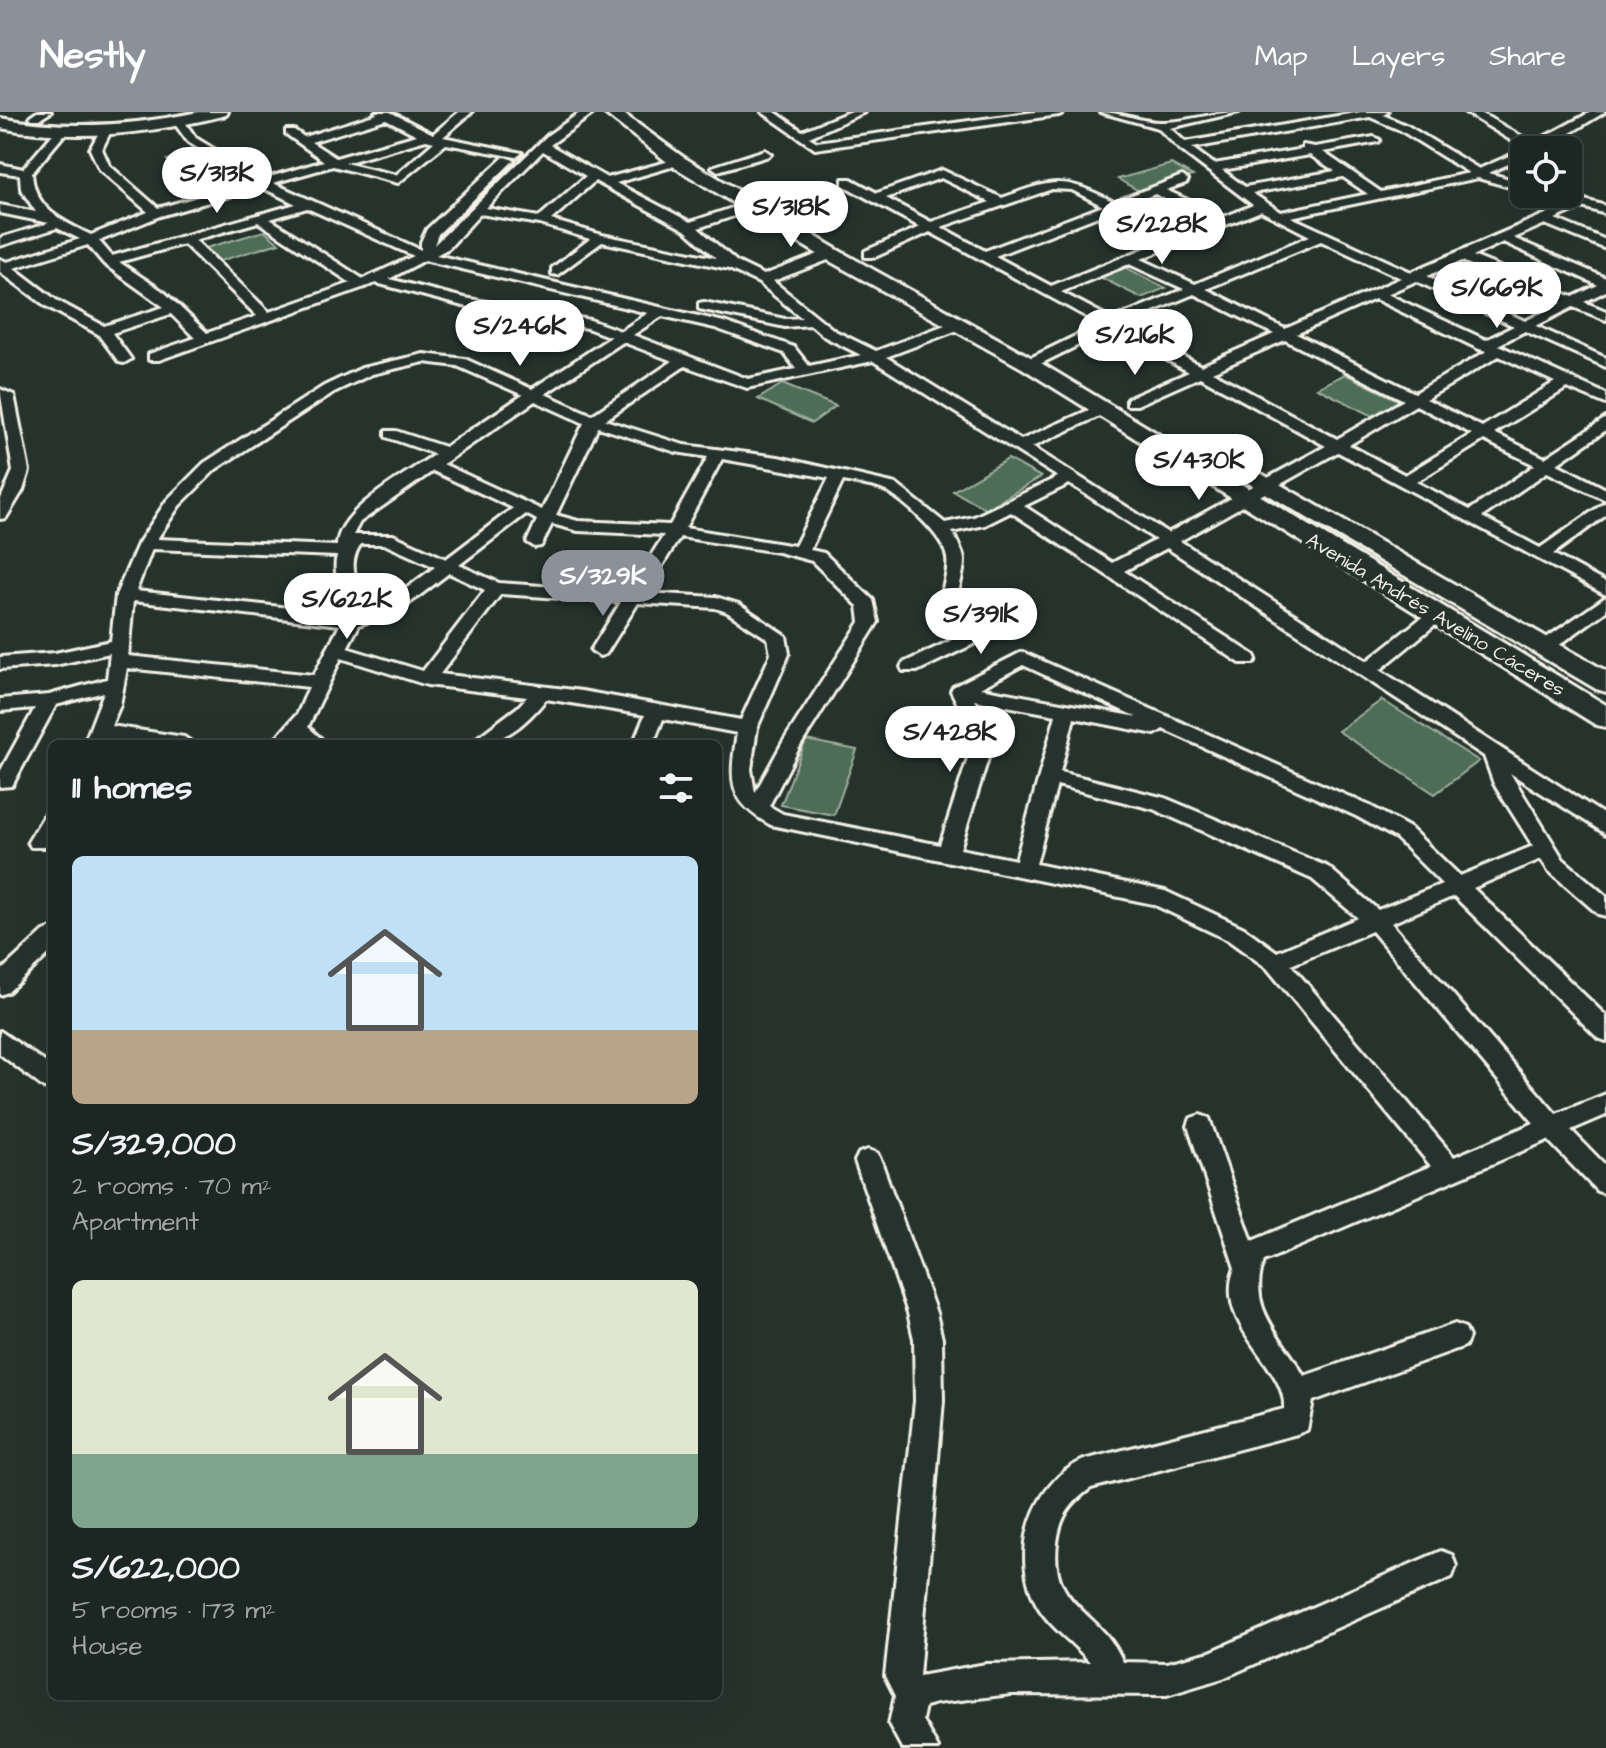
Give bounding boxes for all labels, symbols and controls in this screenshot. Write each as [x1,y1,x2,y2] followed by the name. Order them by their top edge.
[40,30,146,82] text: Nestly
[1255,37,1308,76] text: Map
[1352,37,1445,76] text: Layers
[1489,37,1566,76] text: Share
[1510,136,1582,208] map controls
[1510,136,1582,208] button: locate
[152,147,282,215] pin: S/313K
[180,155,254,191] text: S/313K
[726,181,856,249] pin: S/318K
[752,189,830,225] text: S/318K
[1097,198,1227,266] pin: S/228K
[1117,206,1207,242] text: S/228K
[1432,262,1562,330] pin: S/669K
[1451,270,1543,306] text: S/669K
[455,300,585,368] pin: S/246K
[473,308,567,344] text: S/246K
[1070,309,1200,377] pin: S/216K
[1096,317,1174,353] text: S/216K
[1134,434,1264,502] pin: S/430K
[1153,442,1245,478] text: S/430K
[1301,526,1570,703] street label: Avenida Andrés Avelino Cáceres
[538,550,668,618] pin: S/329K
[559,558,647,594] text: S/329K
[282,573,412,641] pin: S/622K
[302,581,392,617] text: S/622K
[916,588,1046,656] pin: S/391K
[943,596,1019,632] text: S/391K
[885,706,1015,774] pin: S/428K
[903,714,997,750] text: S/428K
[72,764,192,812] text: 11 homes
[654,766,698,810] icon: filters
[313,908,457,1052] icon: home
[72,1120,236,1168] text: S/329,000
[72,1168,271,1204] text: 2 rooms · 70 m²
[72,1204,199,1240] text: Apartment
[313,1332,457,1476] icon: home
[72,1544,240,1592] text: S/622,000
[72,1592,275,1628] text: 5 rooms · 173 m²
[72,1628,143,1664] text: House

